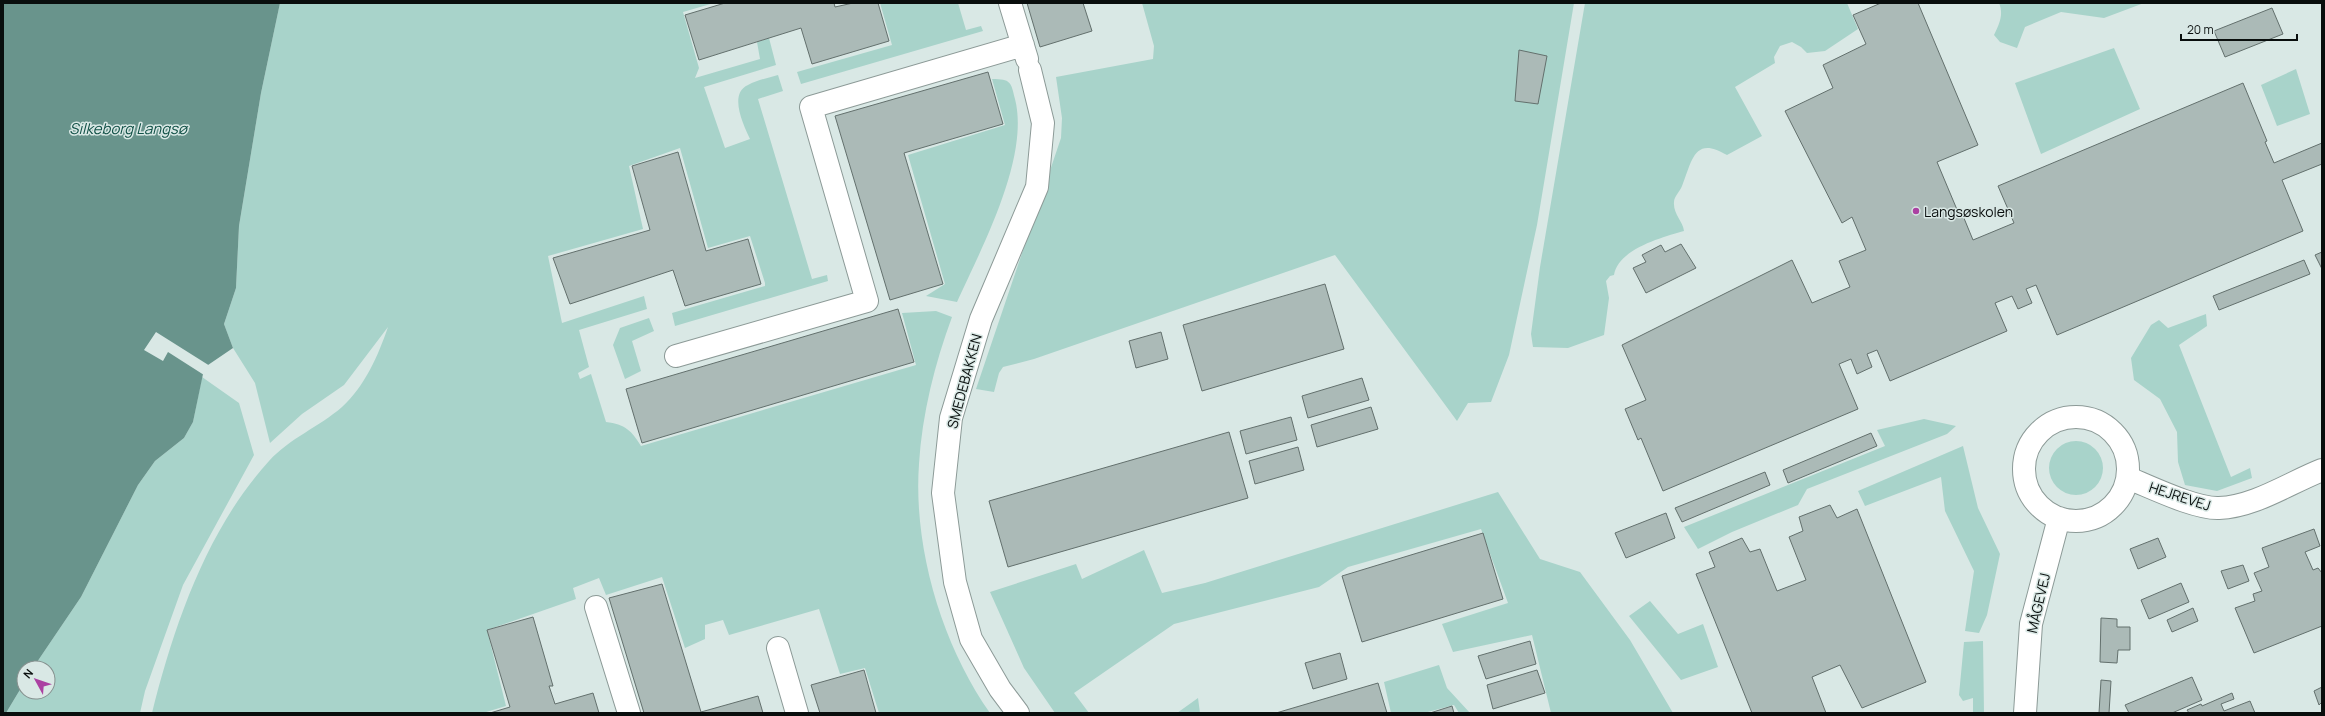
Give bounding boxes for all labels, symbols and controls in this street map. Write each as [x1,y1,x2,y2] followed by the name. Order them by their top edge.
[2181,16,2297,42] scale bar
[2187,21,2214,38] text: 20 m
[69,118,189,139] water label: Silkeborg Langsø
[1924,202,2013,221] place label: Langsøskolen
[1911,206,1921,216] marker: Langsøskolen
[942,332,986,430] street label: SMEDEBAKKEN
[2147,477,2213,515] street label: HEJREVEJ
[2022,571,2054,635] street label: MÅGEVEJ
[16,660,56,700] north arrow
[20,665,36,681] text: N

